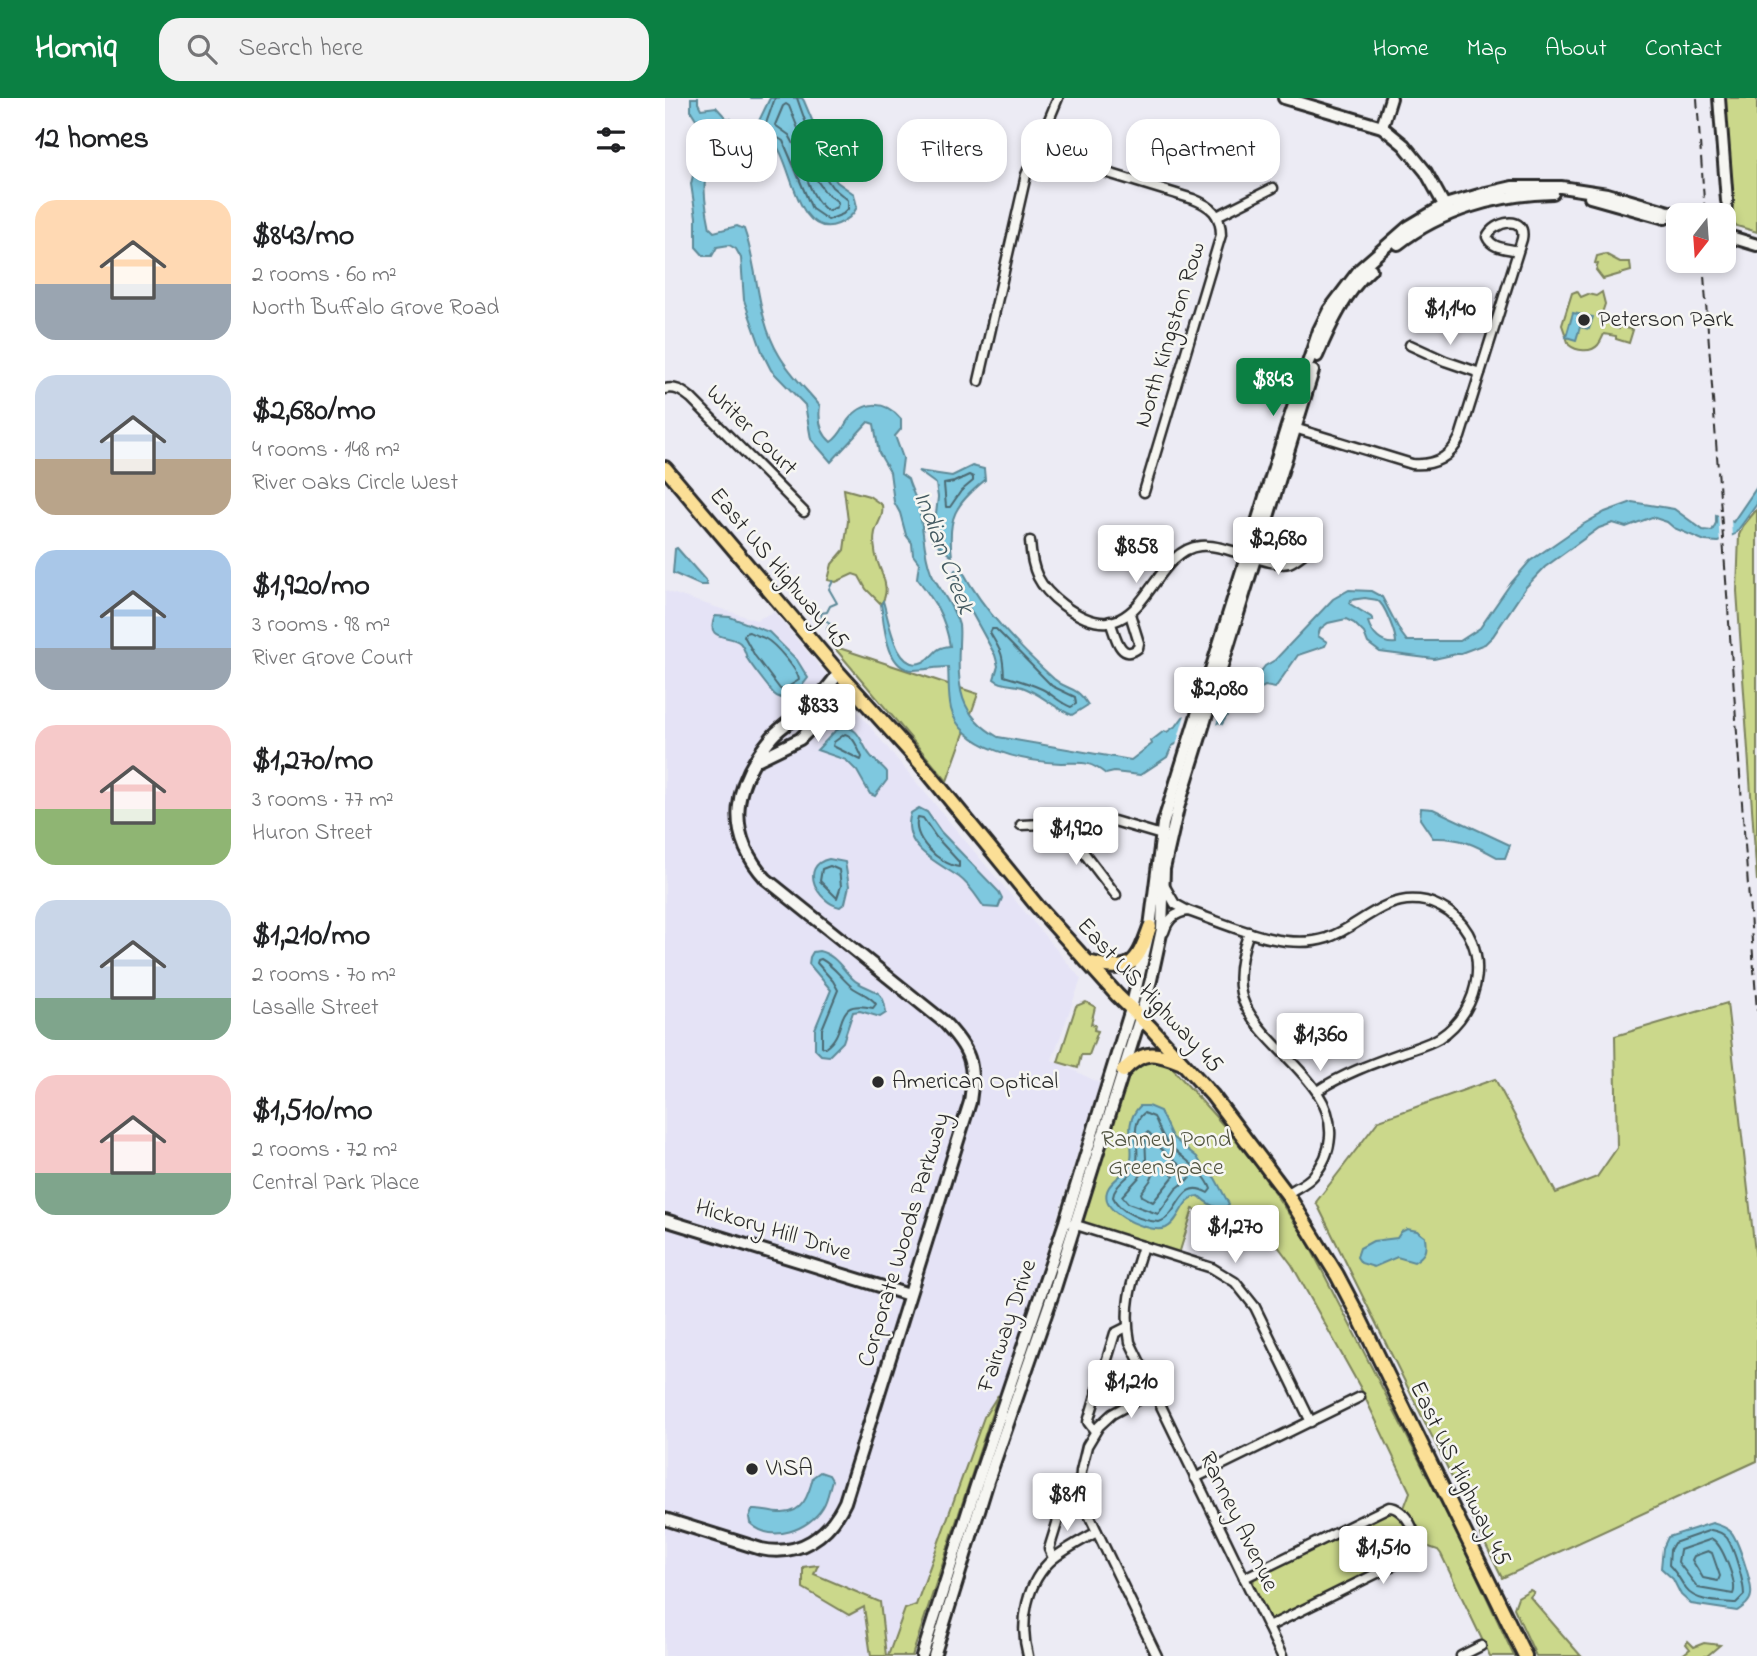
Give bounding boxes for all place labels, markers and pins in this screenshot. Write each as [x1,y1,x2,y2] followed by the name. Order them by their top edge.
[1393,288,1507,347] pin: $1,140
[1598,303,1734,338] place label: Peterson Park
[1576,312,1592,328] marker: Peterson Park
[1232,358,1314,418] pin: $843
[1221,518,1335,577] pin: $2,680
[1095,526,1177,585] pin: $858
[1162,668,1276,727] pin: $2,080
[777,684,859,744] pin: $833
[1019,808,1133,867] pin: $1,920
[1263,1014,1377,1073] pin: $1,360
[892,1065,1058,1100] place label: American Optical
[870,1074,886,1090] marker: American Optical
[1178,1206,1292,1265] pin: $1,270
[1074,1360,1188,1420] pin: $1,210
[765,1452,813,1487] place label: VISA
[744,1461,760,1477] marker: VISA
[1026,1474,1108,1533] pin: $819
[1326,1526,1440,1586] pin: $1,510

